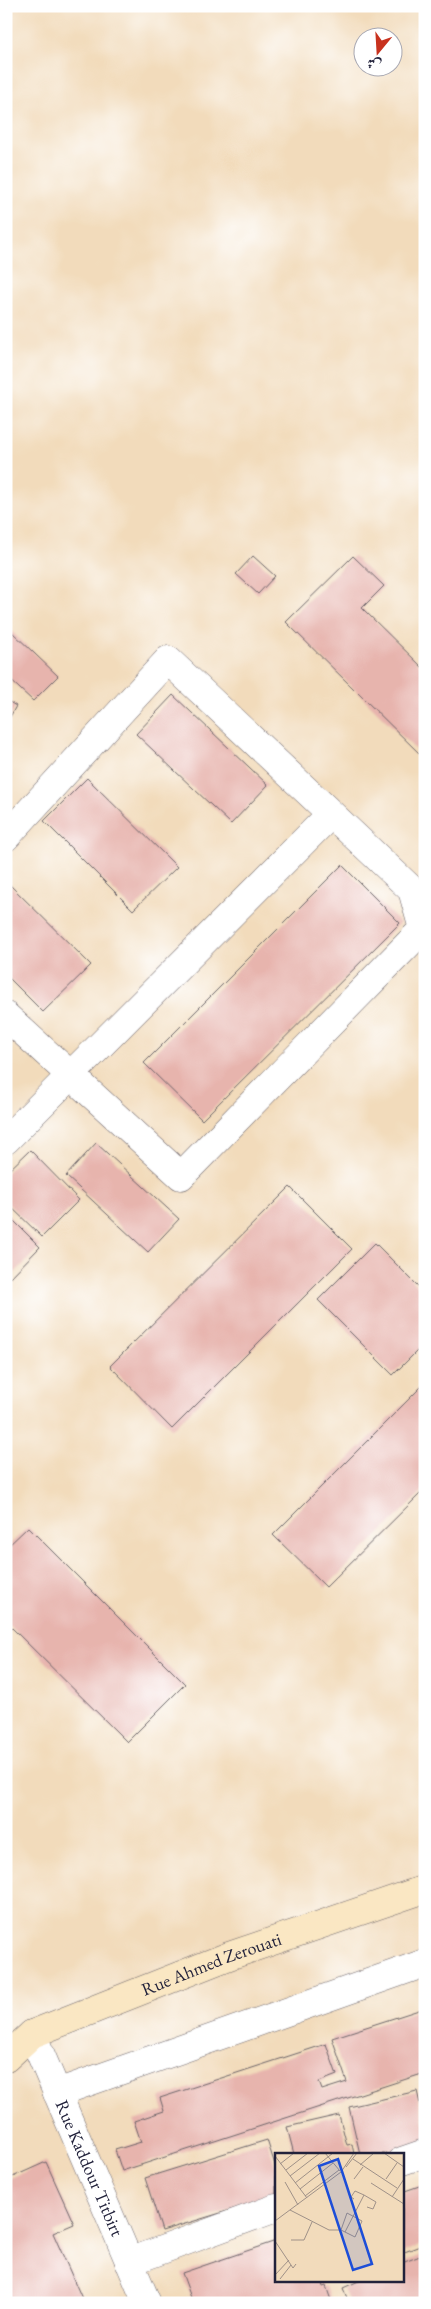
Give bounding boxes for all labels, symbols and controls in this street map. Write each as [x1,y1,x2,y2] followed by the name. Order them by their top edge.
[354,28,404,78] north arrow
[364,54,383,75] text: ش
[138,1927,285,2001] street label: Rue Ahmed Zerouati
[51,2096,129,2240] street label: Rue Kaddour Titbirt
[275,2153,404,2282] inset map

